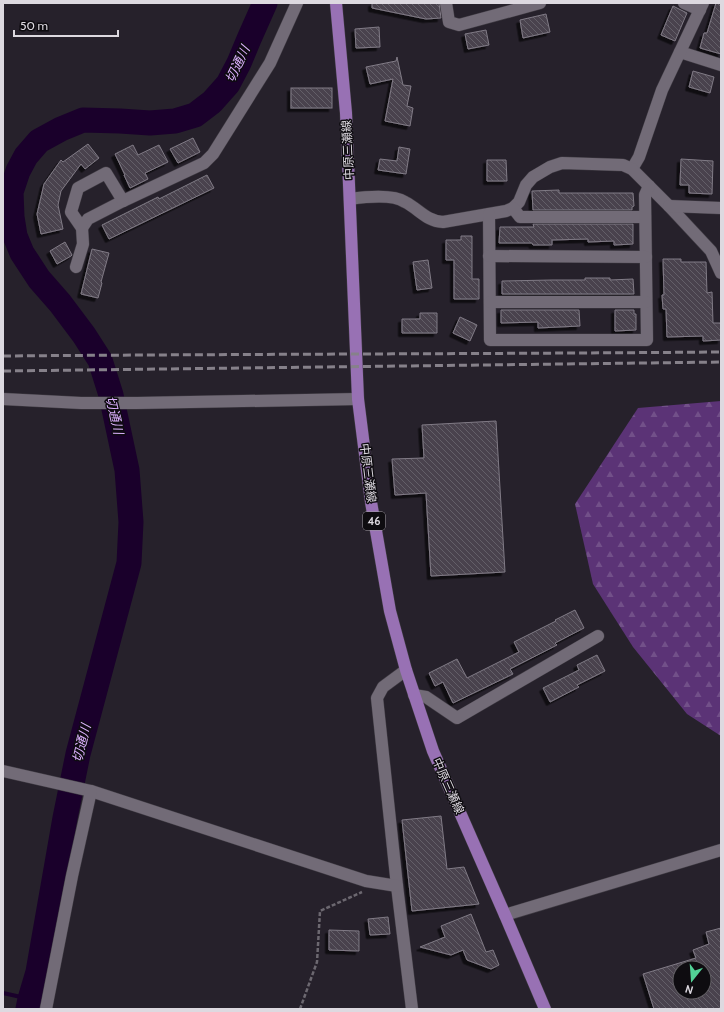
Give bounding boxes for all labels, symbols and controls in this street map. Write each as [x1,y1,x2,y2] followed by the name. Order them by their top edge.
[14,12,118,38] scale bar
[20,18,48,33] text: 50 m
[221,41,254,85] water label: 切通川
[338,120,357,180] street label: 中原三瀬線
[103,394,128,438] water label: 切通川
[357,442,380,504] street label: 中原三瀬線
[363,512,385,530] road number: 46
[69,720,94,764] water label: 切通川
[429,755,468,816] street label: 中原三瀬線
[672,960,712,1000] north arrow
[683,982,695,997] text: N

